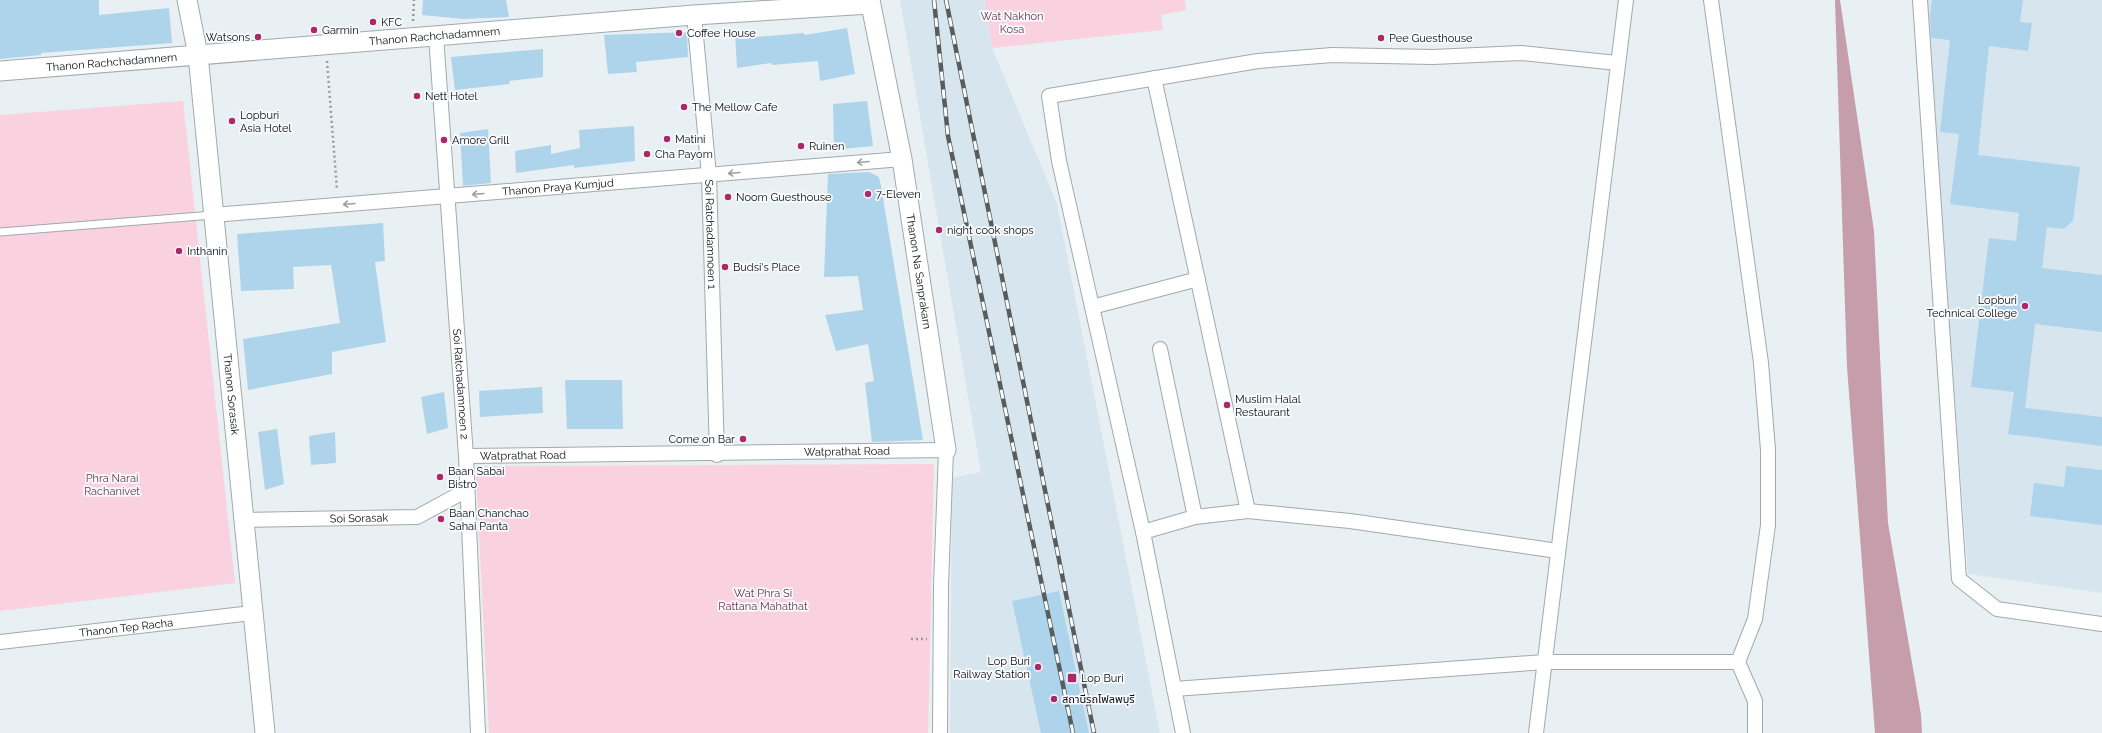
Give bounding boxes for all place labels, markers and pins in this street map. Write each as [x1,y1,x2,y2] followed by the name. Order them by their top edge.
[381,16,402,29] place label: KFC
[368,17,378,27] marker: KFC
[322,24,359,37] place label: Garmin
[309,25,319,35] marker: Garmin
[687,27,756,40] place label: Coffee House
[674,28,684,38] marker: Coffee House
[206,31,250,44] place label: Watsons
[253,32,263,42] marker: Watsons
[1389,32,1473,45] place label: Pee Guesthouse
[1376,33,1386,43] marker: Pee Guesthouse
[425,90,478,103] place label: Nett Hotel
[412,91,422,101] marker: Nett Hotel
[692,101,778,114] place label: The Mellow Cafe
[679,102,689,112] marker: The Mellow Cafe
[240,109,291,135] place label: Lopburi Asia Hotel
[227,116,237,126] marker: Lopburi Asia Hotel
[675,133,705,146] place label: Matini
[452,134,509,147] place label: Amore Grill
[662,134,672,144] marker: Matini
[439,135,449,145] marker: Amore Grill
[809,140,844,153] place label: Ruinen
[796,141,806,151] marker: Ruinen
[655,148,713,161] place label: Cha Payom
[642,149,652,159] marker: Cha Payom
[876,188,921,201] place label: 7-Eleven
[863,189,873,199] marker: 7-Eleven
[736,191,832,204] place label: Noom Guesthouse
[723,192,733,202] marker: Noom Guesthouse
[947,224,1034,237] place label: night cook shops
[934,225,944,235] marker: night cook shops
[187,245,227,258] place label: Inthanin
[174,246,184,256] marker: Inthanin
[733,261,800,274] place label: Budsi's Place
[720,262,730,272] marker: Budsi's Place
[1927,294,2018,320] place label: Lopburi Technical College
[2020,301,2030,311] marker: Lopburi Technical College
[1235,393,1301,419] place label: Muslim Halal Restaurant
[1222,400,1232,410] marker: Muslim Halal Restaurant
[669,433,735,446] place label: Come on Bar
[738,434,748,444] marker: Come on Bar
[448,465,504,491] place label: Baan Sabai Bistro
[435,472,445,482] marker: Baan Sabai Bistro
[449,507,529,533] place label: Baan Chanchao Sahai Panta
[436,514,446,524] marker: Baan Chanchao Sahai Panta
[953,655,1030,681] place label: Lop Buri Railway Station
[1033,662,1043,672] marker: Lop Buri Railway Station
[1066,672,1078,684] marker: Lop Buri
[1081,672,1124,685] place label: Lop Buri
[1062,693,1135,706] place label: สถานีรถไฟลพบุรี
[1049,694,1059,704] marker: สถานีรถไฟลพบุรี

